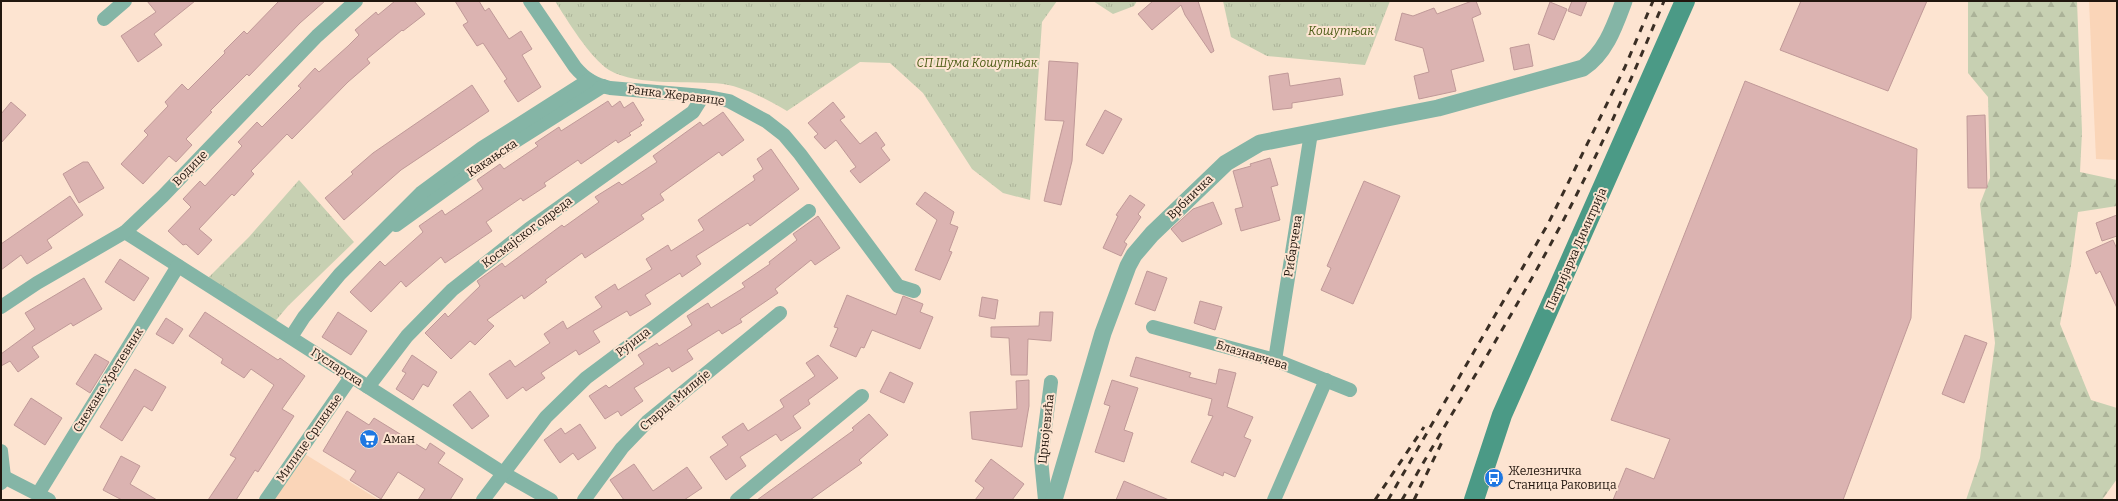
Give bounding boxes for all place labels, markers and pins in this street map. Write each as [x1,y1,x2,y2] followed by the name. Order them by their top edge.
[358,428,380,450] supermarket icon: Аман
[383,432,415,446] place label: Аман
[1508,464,1617,492] place label: Железничка Станица Раковица
[1483,467,1505,489] bus stop icon: Железничка Станица Раковица

